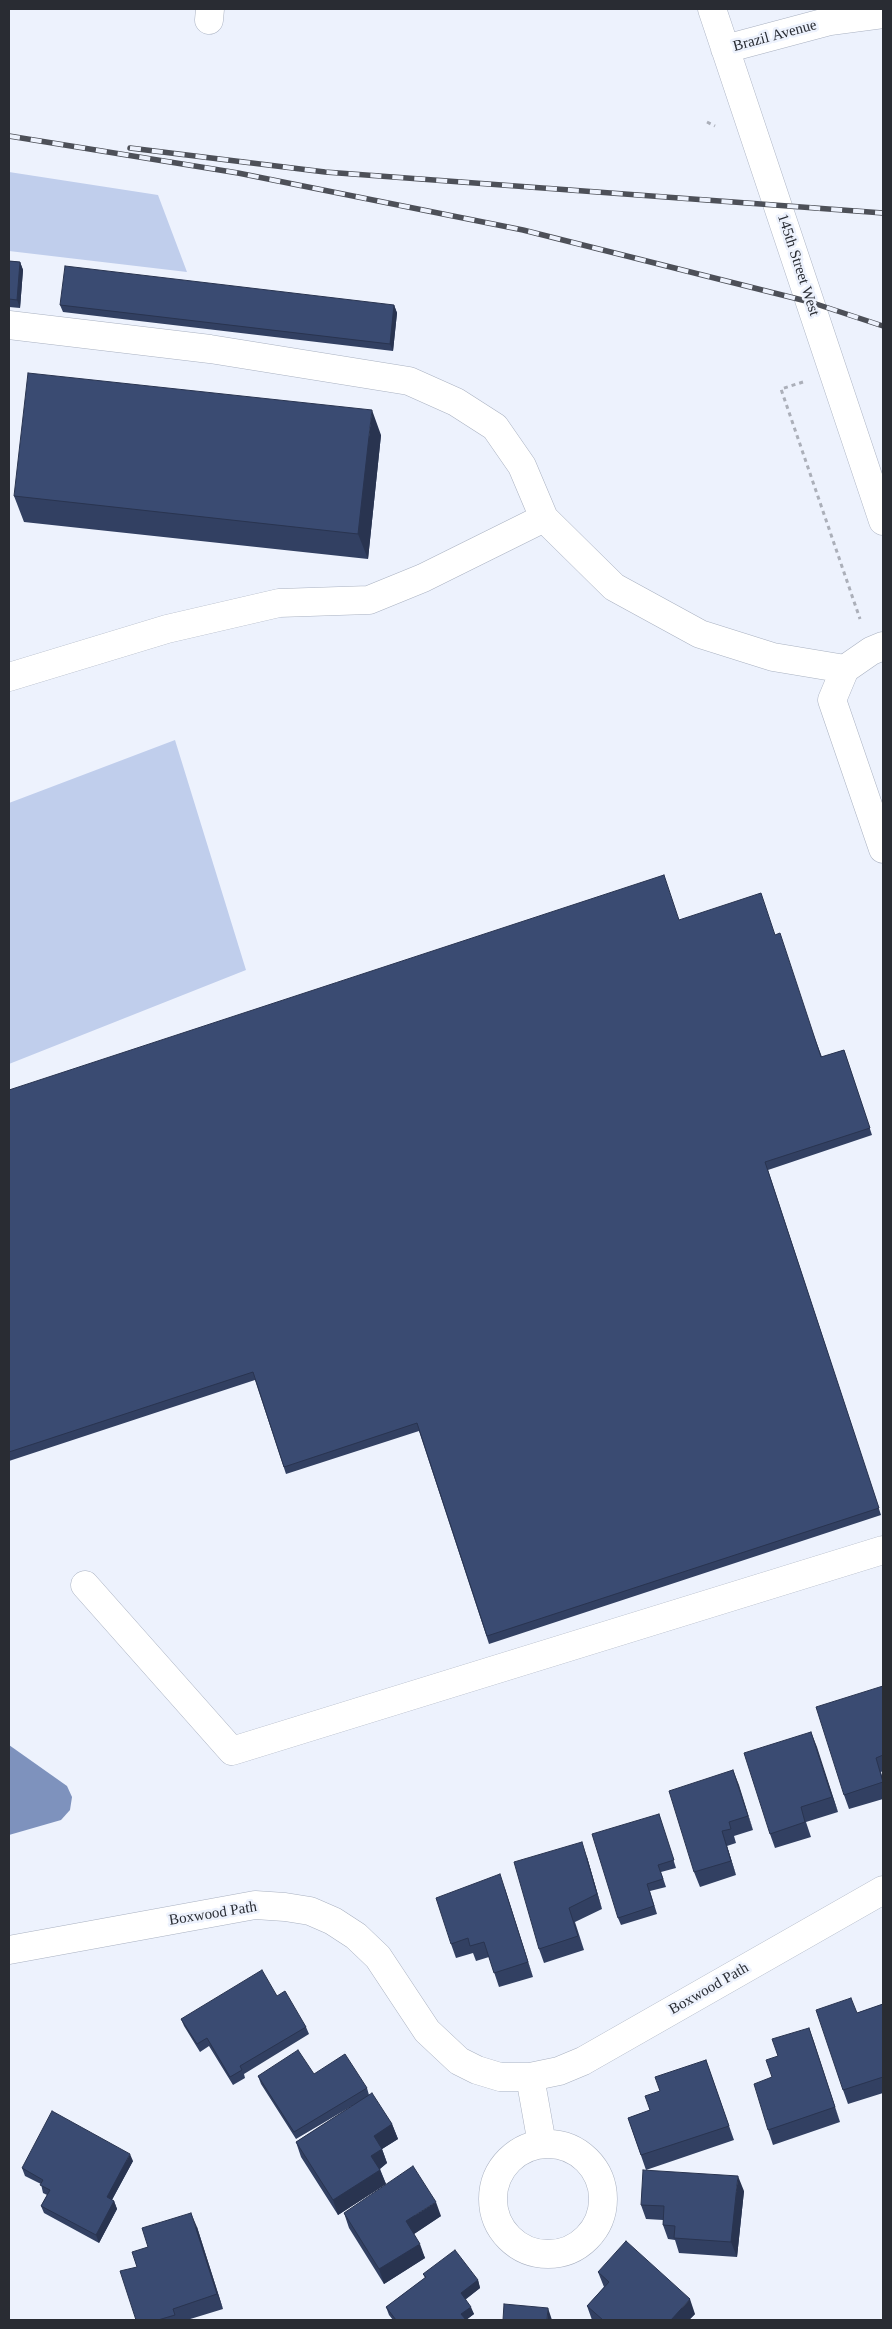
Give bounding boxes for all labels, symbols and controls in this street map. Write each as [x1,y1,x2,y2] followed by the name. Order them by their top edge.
[731,16,819,56] street label: Brazil Avenue
[773,212,823,318] street label: 145th Street West
[168,1898,258,1930] street label: Boxwood Path
[666,1959,752,2019] street label: Boxwood Path

